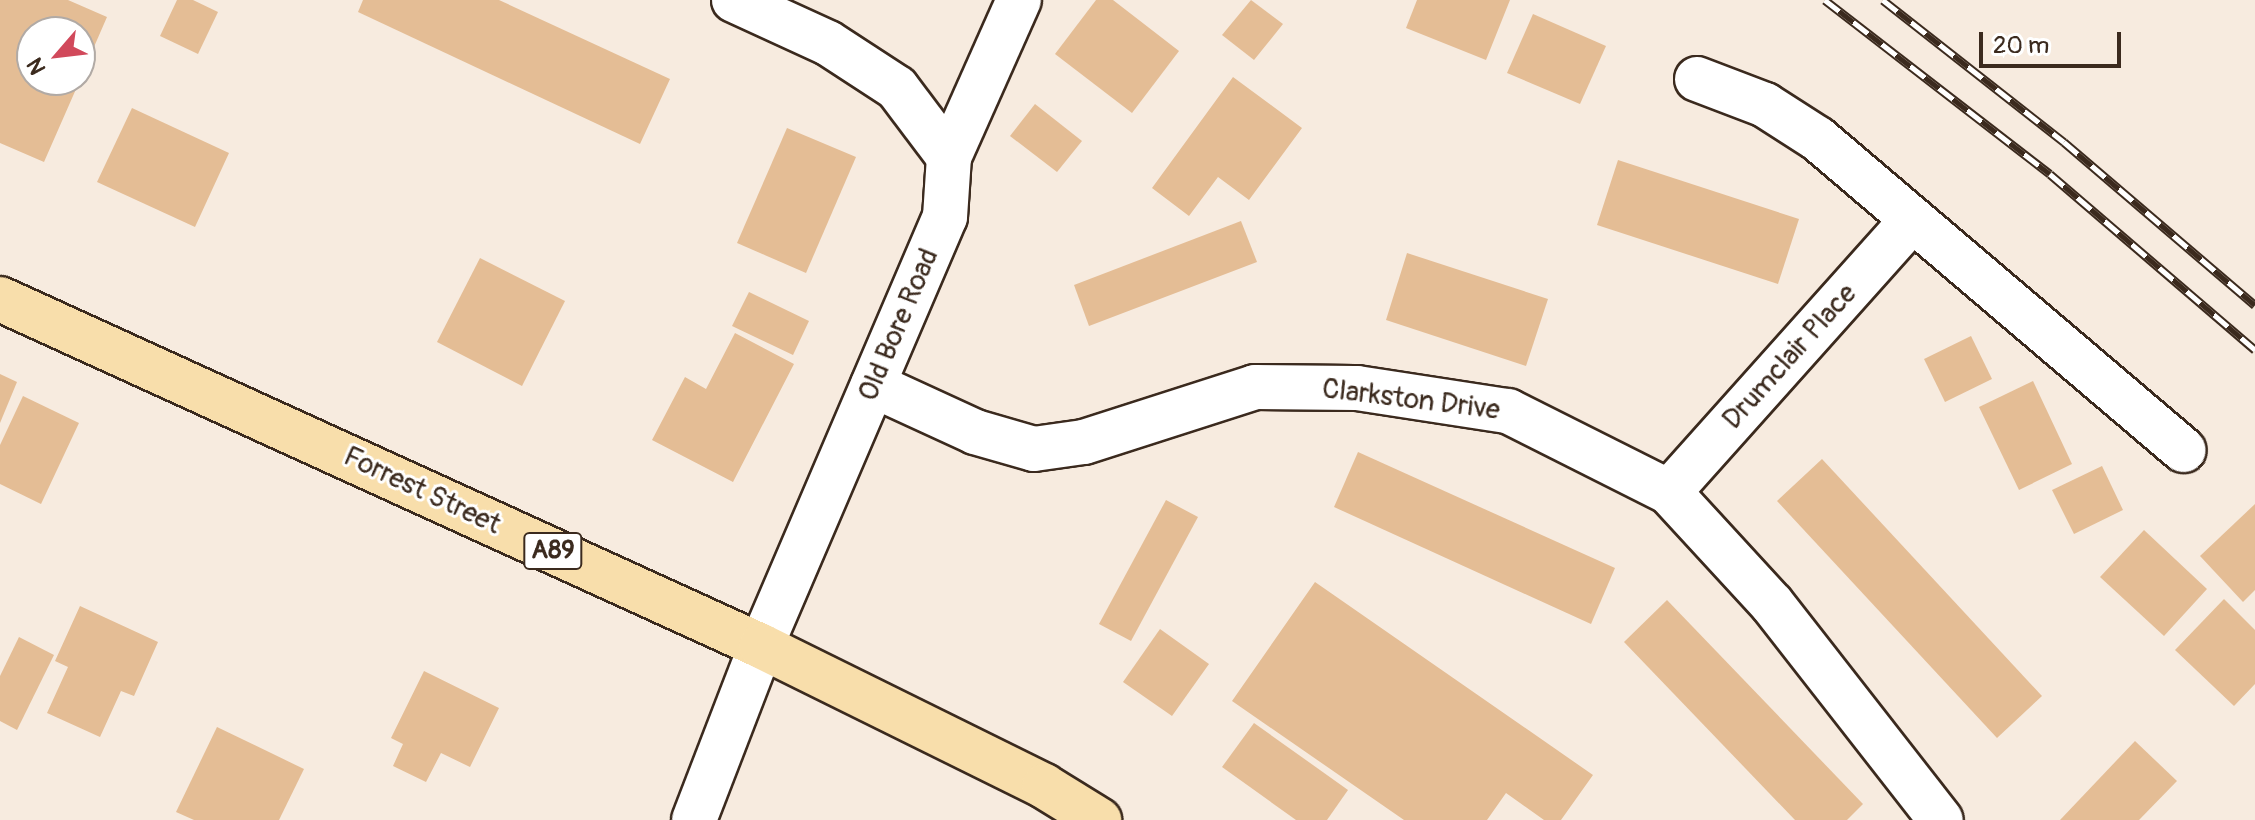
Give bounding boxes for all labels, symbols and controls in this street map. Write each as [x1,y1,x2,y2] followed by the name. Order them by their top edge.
[16,16,96,96] north arrow
[1983,16,2125,66] scale bar
[1993,31,2049,60] text: 20 m
[21,53,52,79] text: N
[852,244,946,406] street label: Old Bore Road
[1716,277,1864,437] street label: Drumclair Place
[1320,372,1502,428] street label: Clarkston Drive
[338,440,506,542] street label: Forrest Street
[523,529,583,573] road number: A89

